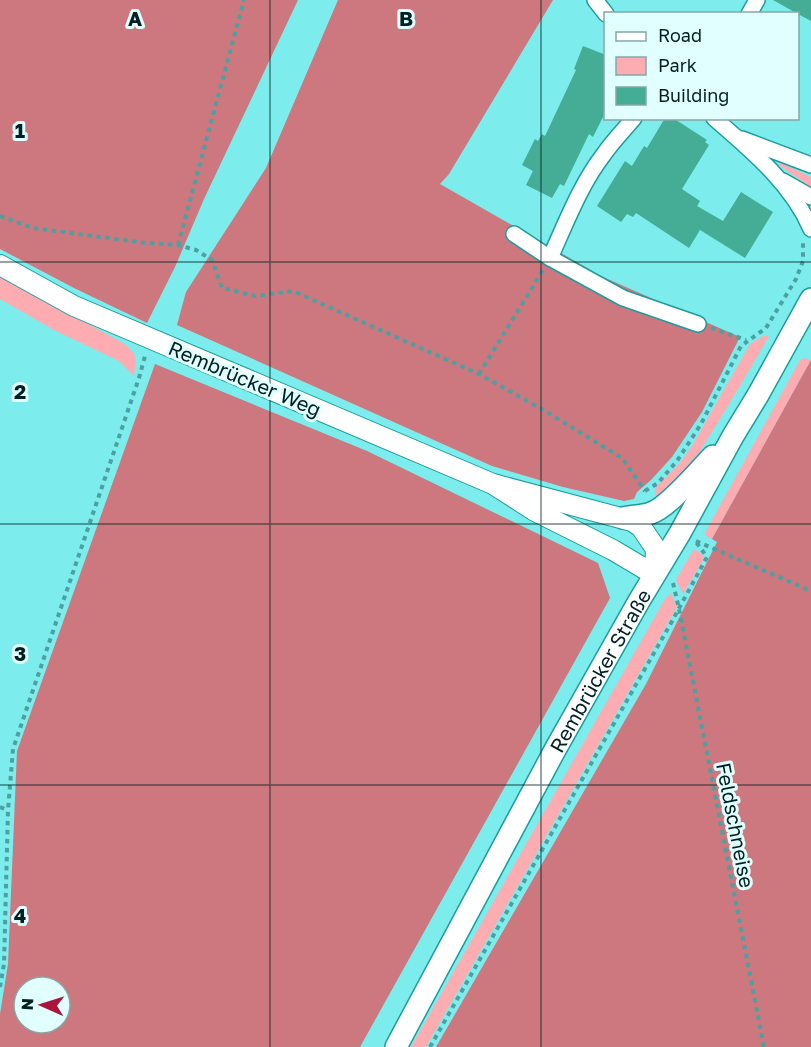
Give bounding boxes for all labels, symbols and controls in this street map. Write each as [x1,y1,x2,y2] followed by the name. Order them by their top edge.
[128,6,142,30] text: A
[399,6,413,30] text: B
[604,12,799,120] legend
[658,24,702,46] text: Road
[658,54,697,76] text: Park
[658,84,729,106] text: Building
[15,118,25,142] text: 1
[165,335,325,421] street label: Rembrücker Weg
[14,379,26,403] text: 2
[544,585,655,756] street label: Rembrücker Straße
[14,641,26,665] text: 3
[712,760,760,890] street label: Feldschneise
[14,903,26,927] text: 4
[12,975,72,1035] north arrow
[17,998,37,1011] text: N

